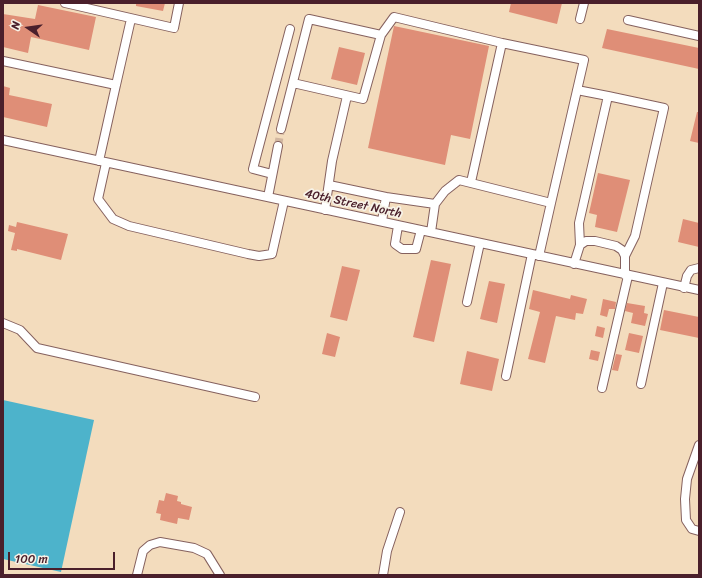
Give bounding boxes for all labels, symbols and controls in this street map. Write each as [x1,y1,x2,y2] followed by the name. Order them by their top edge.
[8,8,48,48] north arrow
[6,19,26,31] text: N
[303,187,403,221] street label: 40th Street North
[10,544,117,570] scale bar
[15,548,48,570] text: 100 m

